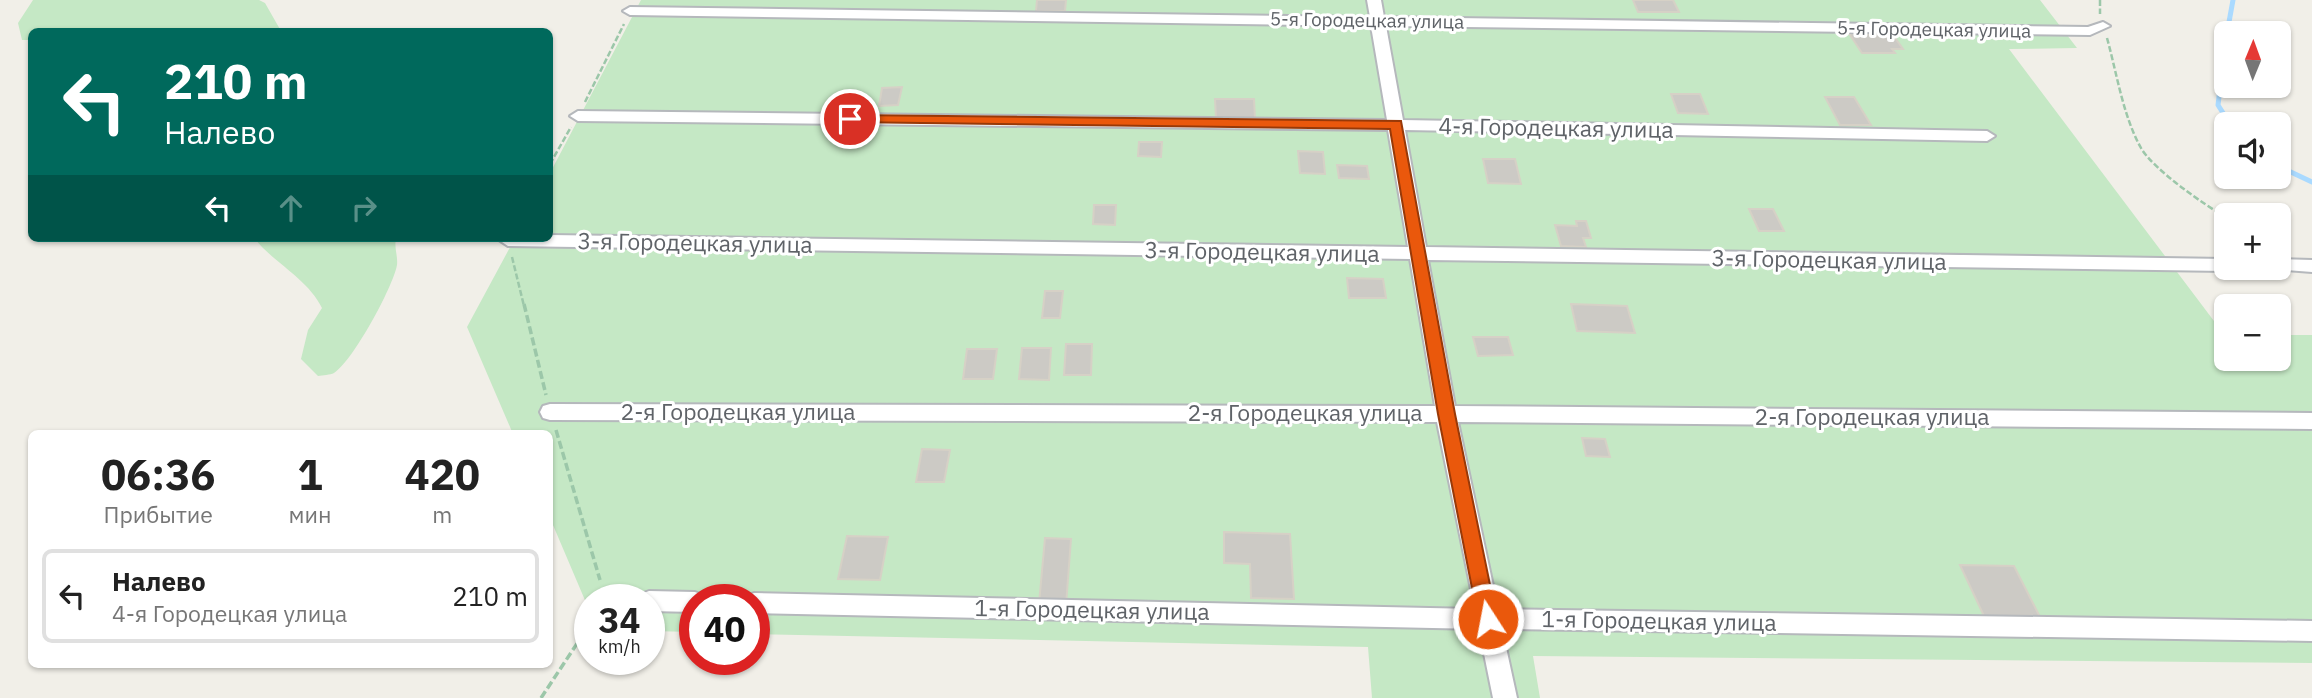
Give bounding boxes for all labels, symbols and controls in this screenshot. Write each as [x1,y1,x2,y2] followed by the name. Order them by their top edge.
[1270,6,1464,34] street label: 5-я Городецкая улица
[1837,15,2031,43] street label: 5-я Городецкая улица
[2214,21,2291,98] north arrow
[2214,21,2291,371] map controls
[164,49,308,112] text: 210 m
[49,56,140,147] icon: left
[820,89,880,149] pin
[831,100,869,138] icon: arrive
[1438,110,1674,144] street label: 4-я Городецкая улица
[164,111,275,153] text: Налево
[2214,112,2291,189] button: sound
[199,189,237,227] icon: left
[272,189,310,227] icon: ahead
[345,189,383,227] icon: right
[2214,203,2291,280] button: +
[577,225,813,259] street label: 3-я Городецкая улица
[1144,234,1380,268] street label: 3-я Городецкая улица
[1711,242,1947,276] street label: 3-я Городецкая улица
[2214,294,2291,371] button: −
[620,396,856,426] street label: 2-я Городецкая улица
[1187,397,1423,427] street label: 2-я Городецкая улица
[1754,401,1990,431] street label: 2-я Городецкая улица
[101,447,216,502] text: 06:36
[297,447,323,502] text: 1
[404,447,480,502] text: 420
[104,499,213,529] text: Прибытие
[288,499,332,529] text: мин
[432,499,452,529] text: m
[112,564,206,598] text: Налево
[53,577,91,615] icon: left
[452,579,528,613] text: 210 m
[1451,582,1525,656] position arrow
[679,584,770,675] speed limit sign: 40
[974,592,1210,626] street label: 1-я Городецкая улица
[598,597,641,643] text: 34
[112,598,347,628] text: 4-я Городецкая улица
[1541,603,1777,637] street label: 1-я Городецкая улица
[598,635,641,658] text: km/h

